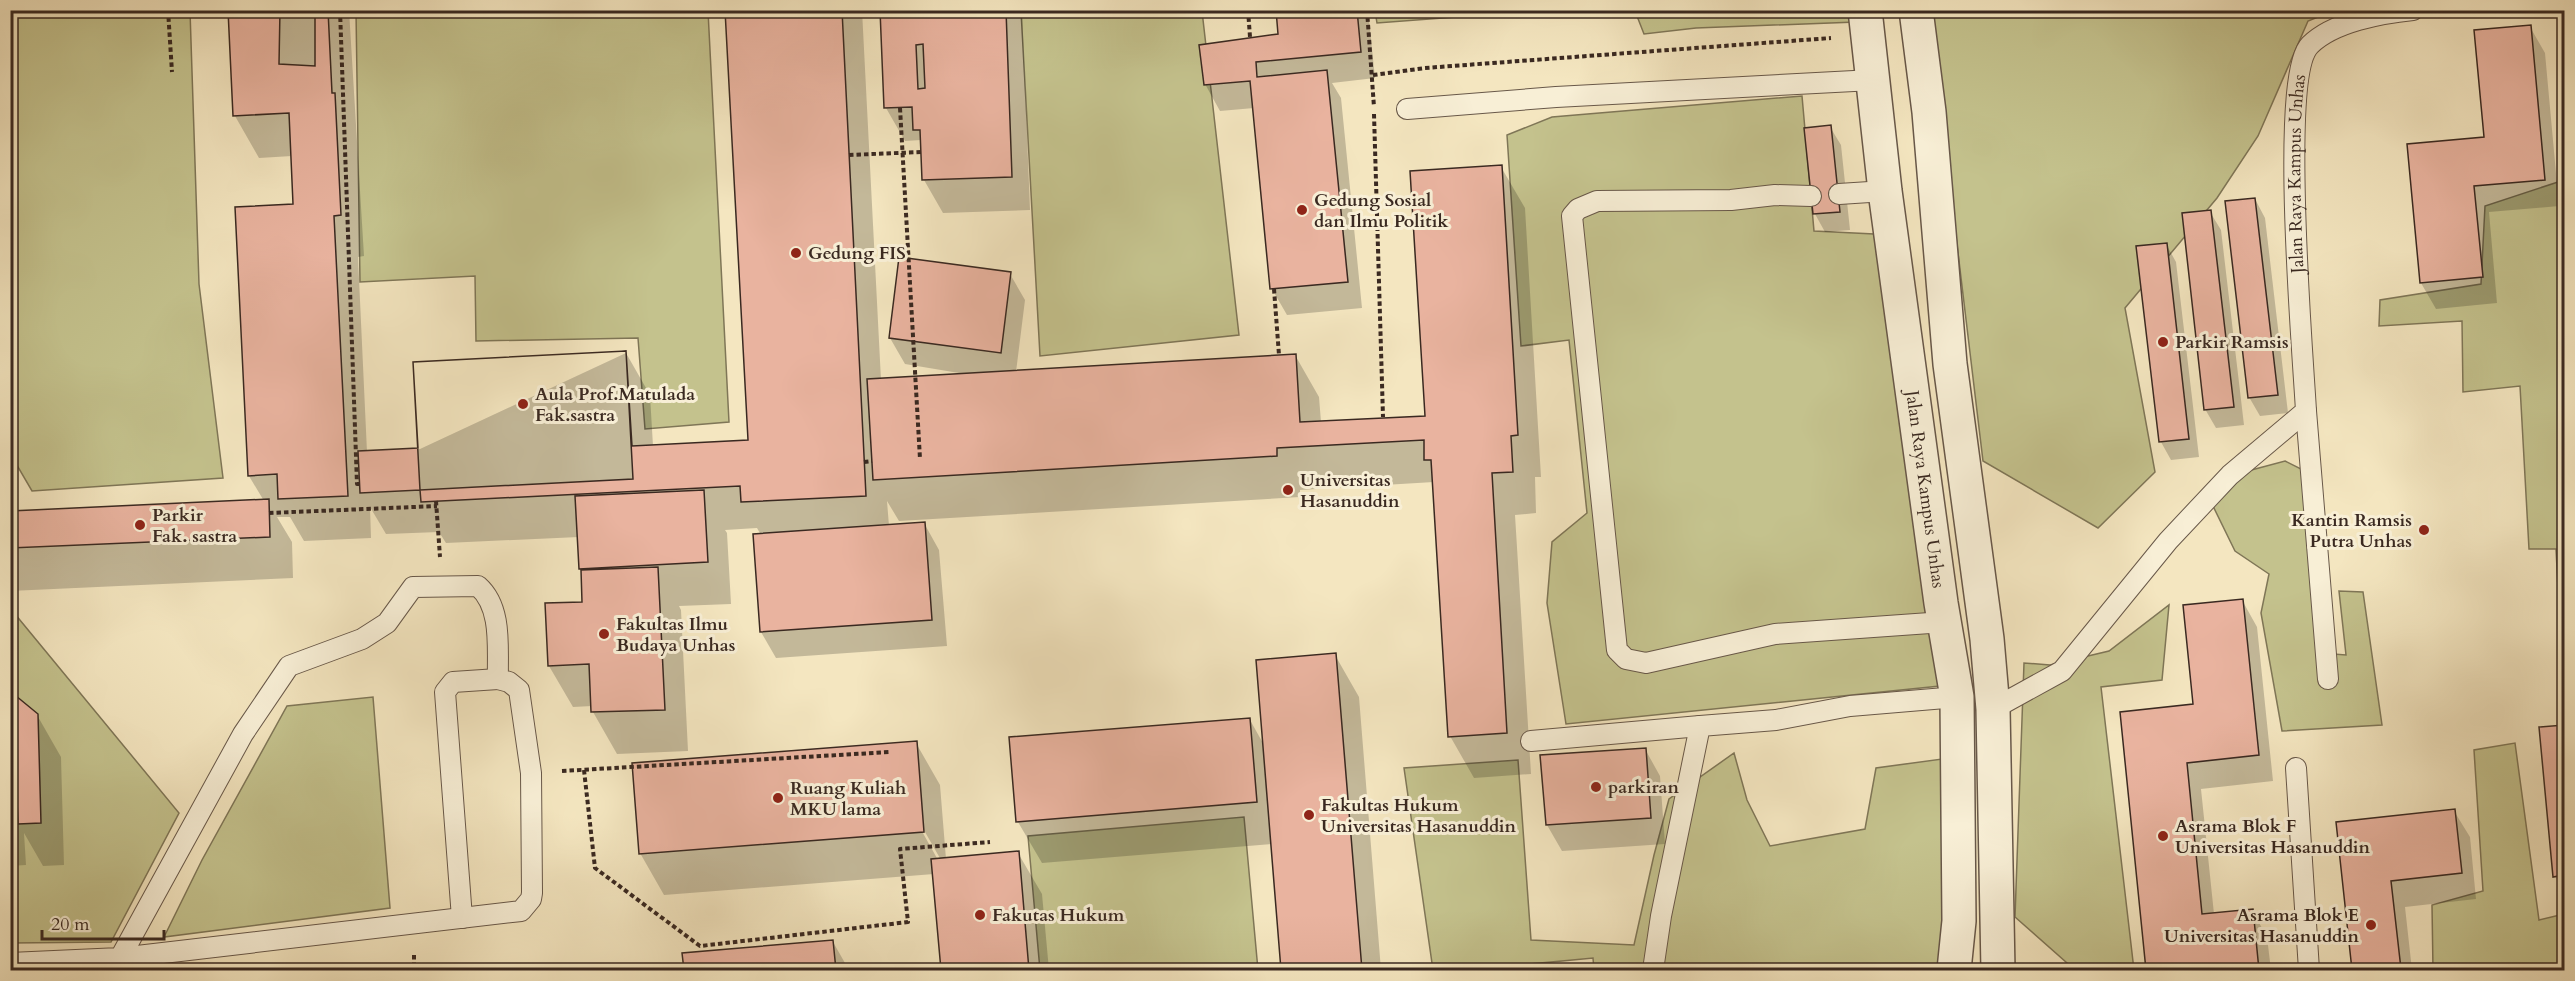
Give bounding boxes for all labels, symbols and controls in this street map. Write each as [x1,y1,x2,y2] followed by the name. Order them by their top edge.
[2282,73,2312,277] street label: Jalan Raya Kampus Unhas
[1314,188,1449,234] place label: Gedung Sosial dan Ilmu Politik
[1295,203,1309,217] marker: Gedung Sosial dan Ilmu Politik
[808,241,906,266] place label: Gedung FIS
[789,246,803,260] marker: Gedung FIS
[2175,330,2289,355] place label: Parkir Ramsis
[2156,335,2170,349] marker: Parkir Ramsis
[535,382,695,428] place label: Aula Prof.Matulada Fak.sastra
[1899,386,1951,590] street label: Jalan Raya Kampus Unhas
[516,397,530,411] marker: Aula Prof.Matulada Fak.sastra
[1300,468,1400,514] place label: Universitas Hasanuddin
[1281,483,1295,497] marker: Universitas Hasanuddin
[152,503,237,549] place label: Parkir Fak. sastra
[2291,508,2412,554] place label: Kantin Ramsis Putra Unhas
[133,518,147,532] marker: Parkir Fak. sastra
[2417,523,2431,537] marker: Kantin Ramsis Putra Unhas
[616,612,735,658] place label: Fakultas Ilmu Budaya Unhas
[597,627,611,641] marker: Fakultas Ilmu Budaya Unhas
[1608,775,1680,800] place label: parkiran
[790,776,906,822] place label: Ruang Kuliah MKU lama
[1589,780,1603,794] marker: parkiran
[771,791,785,805] marker: Ruang Kuliah MKU lama
[1321,793,1516,839] place label: Fakultas Hukum Universitas Hasanuddin
[1302,808,1316,822] marker: Fakultas Hukum Universitas Hasanuddin
[2175,814,2370,860] place label: Asrama Blok F Universitas Hasanuddin
[2156,829,2170,843] marker: Asrama Blok F Universitas Hasanuddin
[42,903,164,941] scale bar
[992,903,1125,928] place label: Fakutas Hukum
[2164,903,2359,949] place label: Asrama Blok E Universitas Hasanuddin
[973,908,987,922] marker: Fakutas Hukum
[51,912,90,937] text: 20 m
[2364,918,2378,932] marker: Asrama Blok E Universitas Hasanuddin

